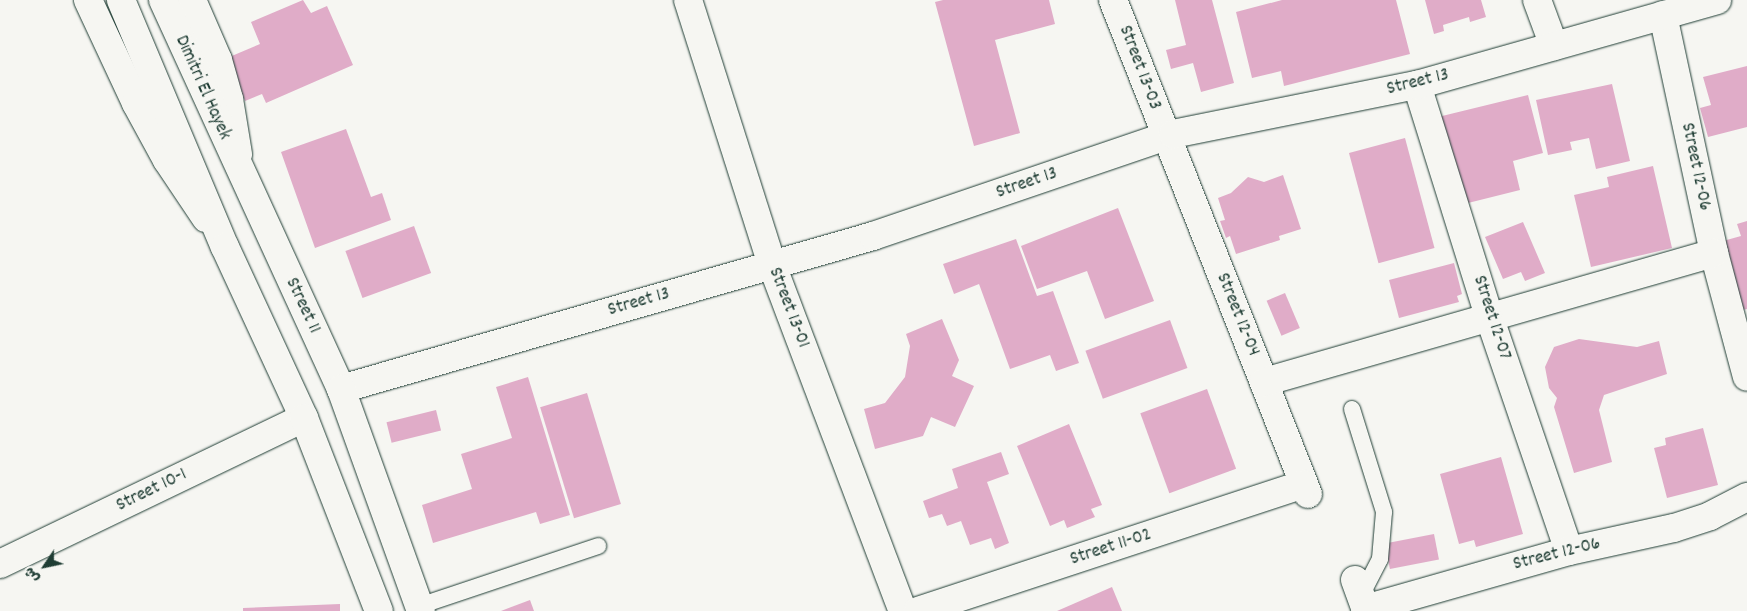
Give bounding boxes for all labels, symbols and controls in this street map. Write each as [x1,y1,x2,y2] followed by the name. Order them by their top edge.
[1113,23,1165,113] street label: Street 13-03
[169,32,235,144] street label: Dimitri El Hayek
[1385,64,1451,102] street label: Street 13
[1675,121,1715,213] street label: Street 12-06
[993,163,1061,205] street label: Street 13
[762,265,814,351] street label: Street 13-01
[1210,270,1264,360] street label: Street 12-04
[1467,273,1515,363] street label: Street 12-07
[279,275,325,337] street label: Street 11
[606,283,672,323] street label: Street 13
[113,464,191,518] street label: Street 10-1
[1068,524,1154,572] street label: Street 11-02
[1511,533,1603,577] street label: Street 12-06
[20,541,70,591] north arrow
[20,562,45,586] text: ش

